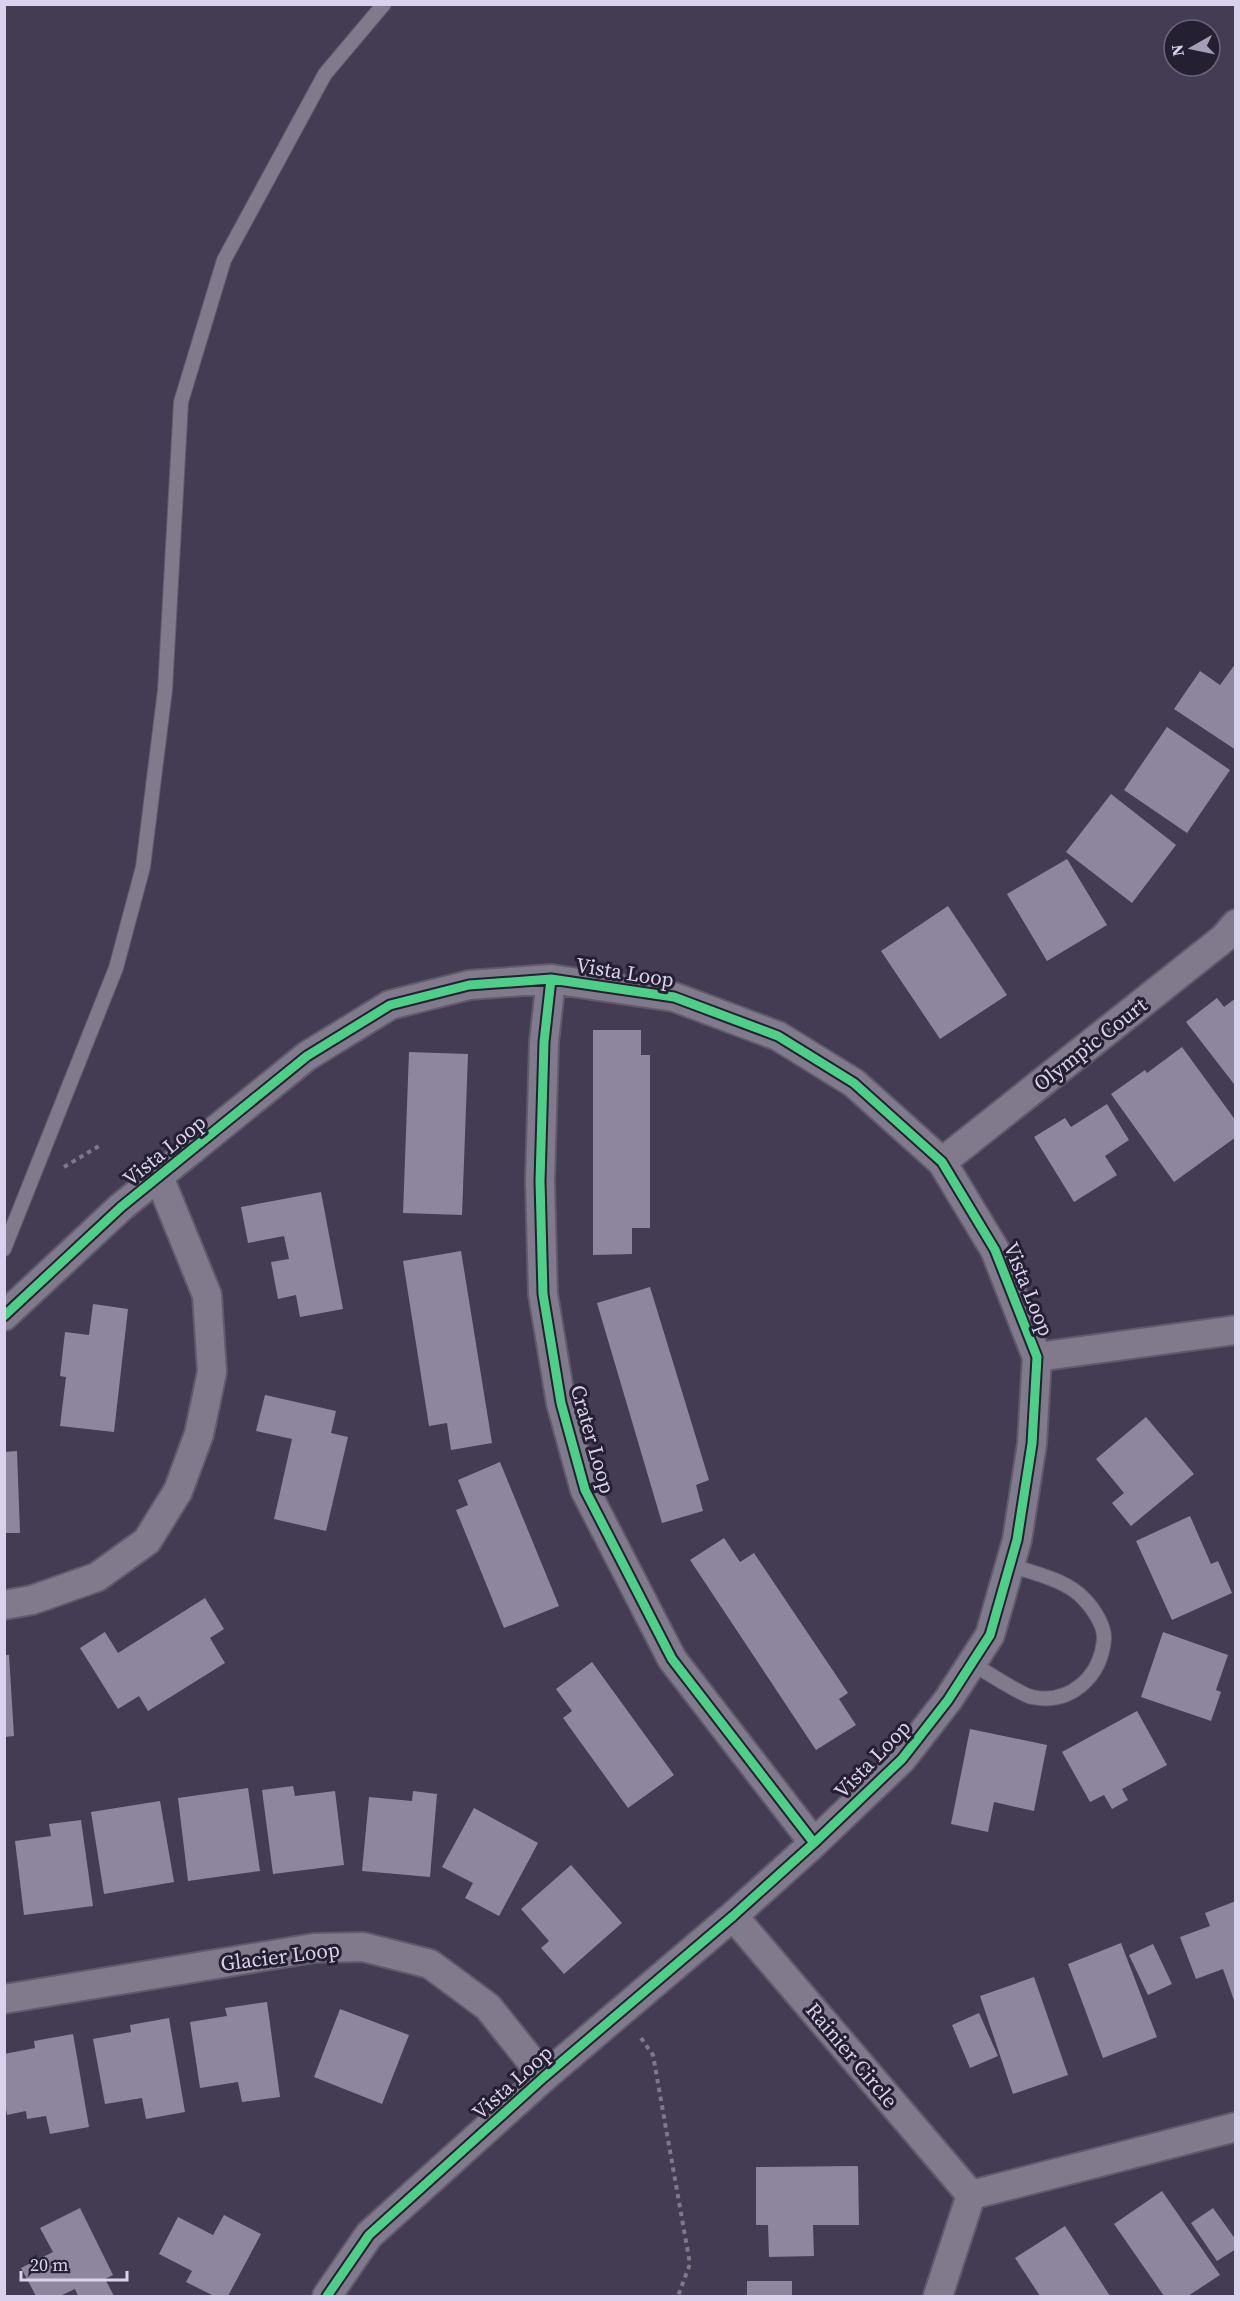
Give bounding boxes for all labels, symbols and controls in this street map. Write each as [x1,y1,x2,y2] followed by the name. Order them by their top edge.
[1162,18,1222,78] north arrow
[1165,43,1189,58] text: N
[574,950,676,994] street label: Vista Loop
[1027,990,1153,1098] street label: Olympic Court
[116,1108,212,1192] street label: Vista Loop
[997,1238,1061,1340] street label: Vista Loop
[564,1381,622,1497] street label: Crater Loop
[827,1713,917,1805] street label: Vista Loop
[219,1934,341,1978] street label: Glacier Loop
[799,1996,905,2114] street label: Rainier Circle
[466,2038,558,2126] street label: Vista Loop
[21,2244,128,2282] scale bar
[30,2252,68,2277] text: 20 m

